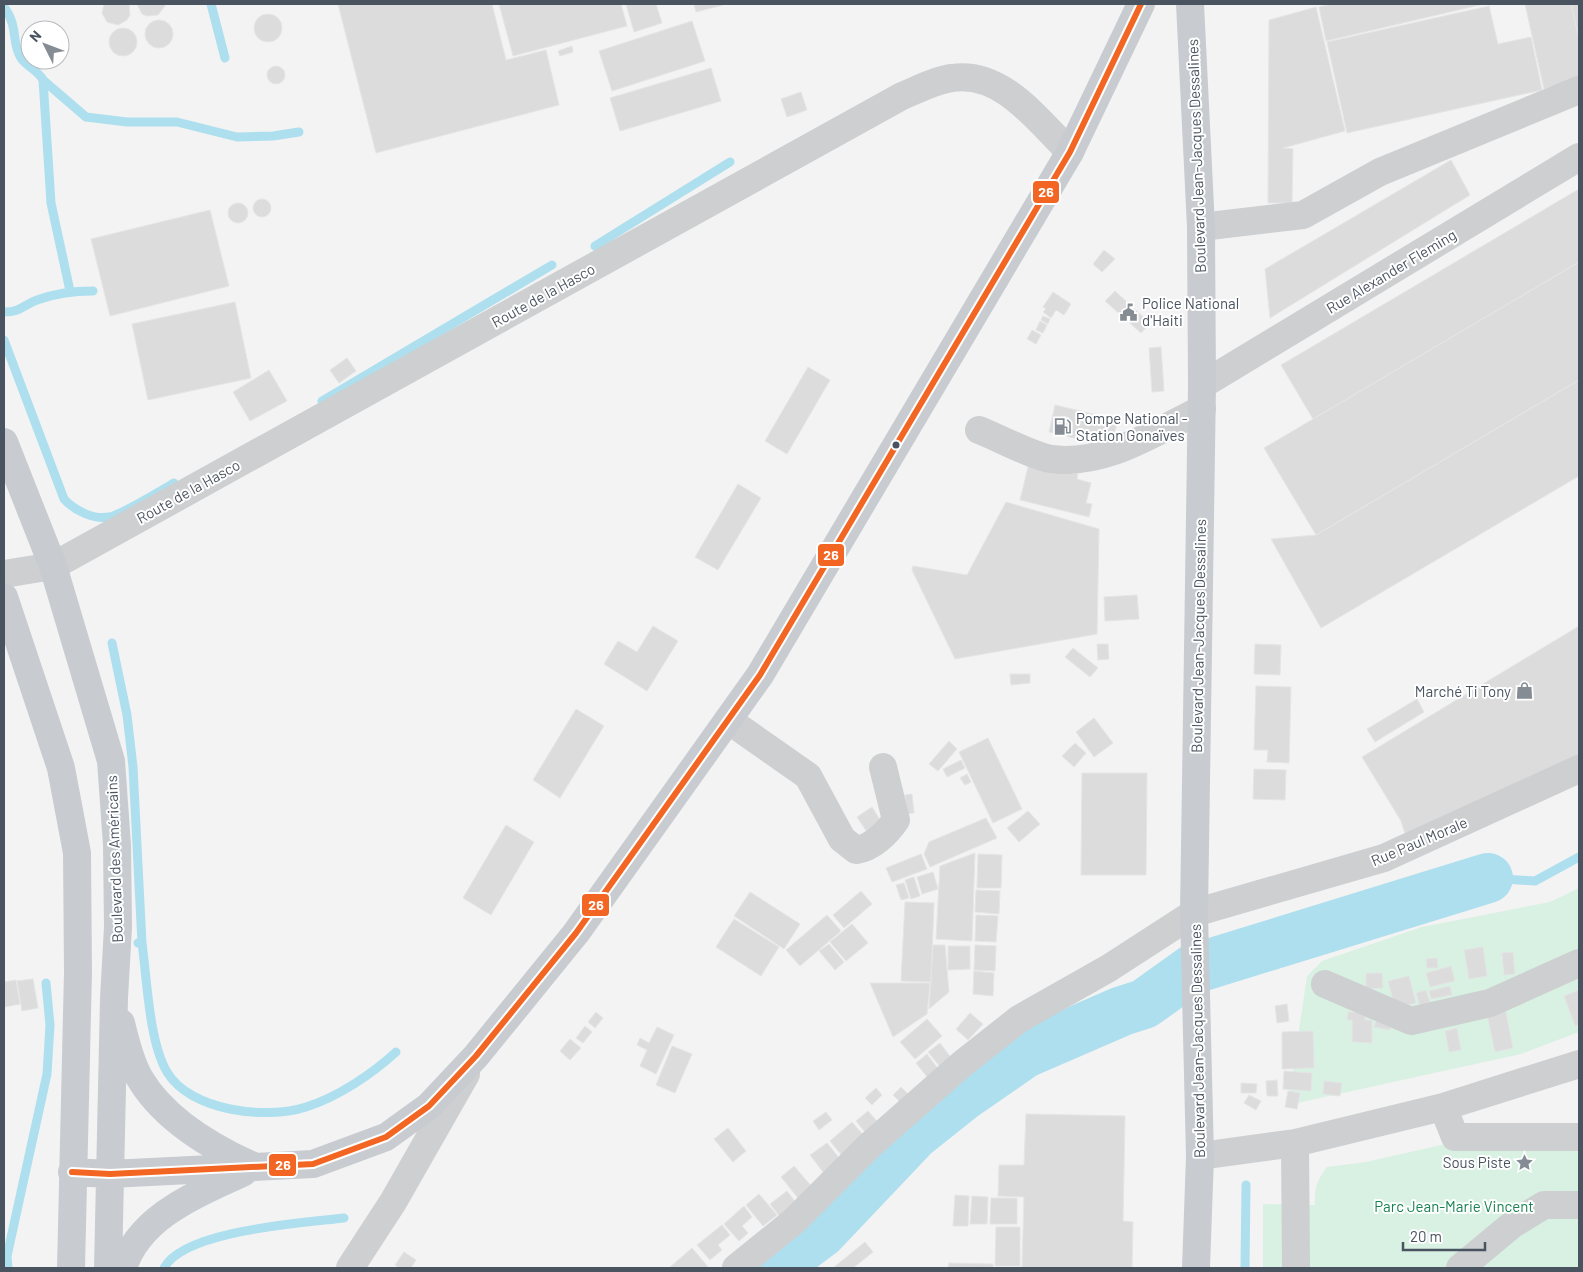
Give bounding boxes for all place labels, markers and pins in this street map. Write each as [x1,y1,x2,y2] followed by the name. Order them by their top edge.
[1142,294,1239,329] place label: Police National d'Haiti
[1118,302,1138,322] public building icon: Police National d'Haiti
[1076,409,1188,444] place label: Pompe National - Station Gonaïves
[1052,417,1072,437] fuel station icon: Pompe National - Station Gonaïves
[891,440,901,450] unlabelled marker
[1515,681,1535,701] shop icon: Marché Ti Tony
[1415,682,1511,700] place label: Marché Ti Tony
[1515,1152,1535,1172] place icon: Sous Piste
[1443,1153,1511,1171] place label: Sous Piste

